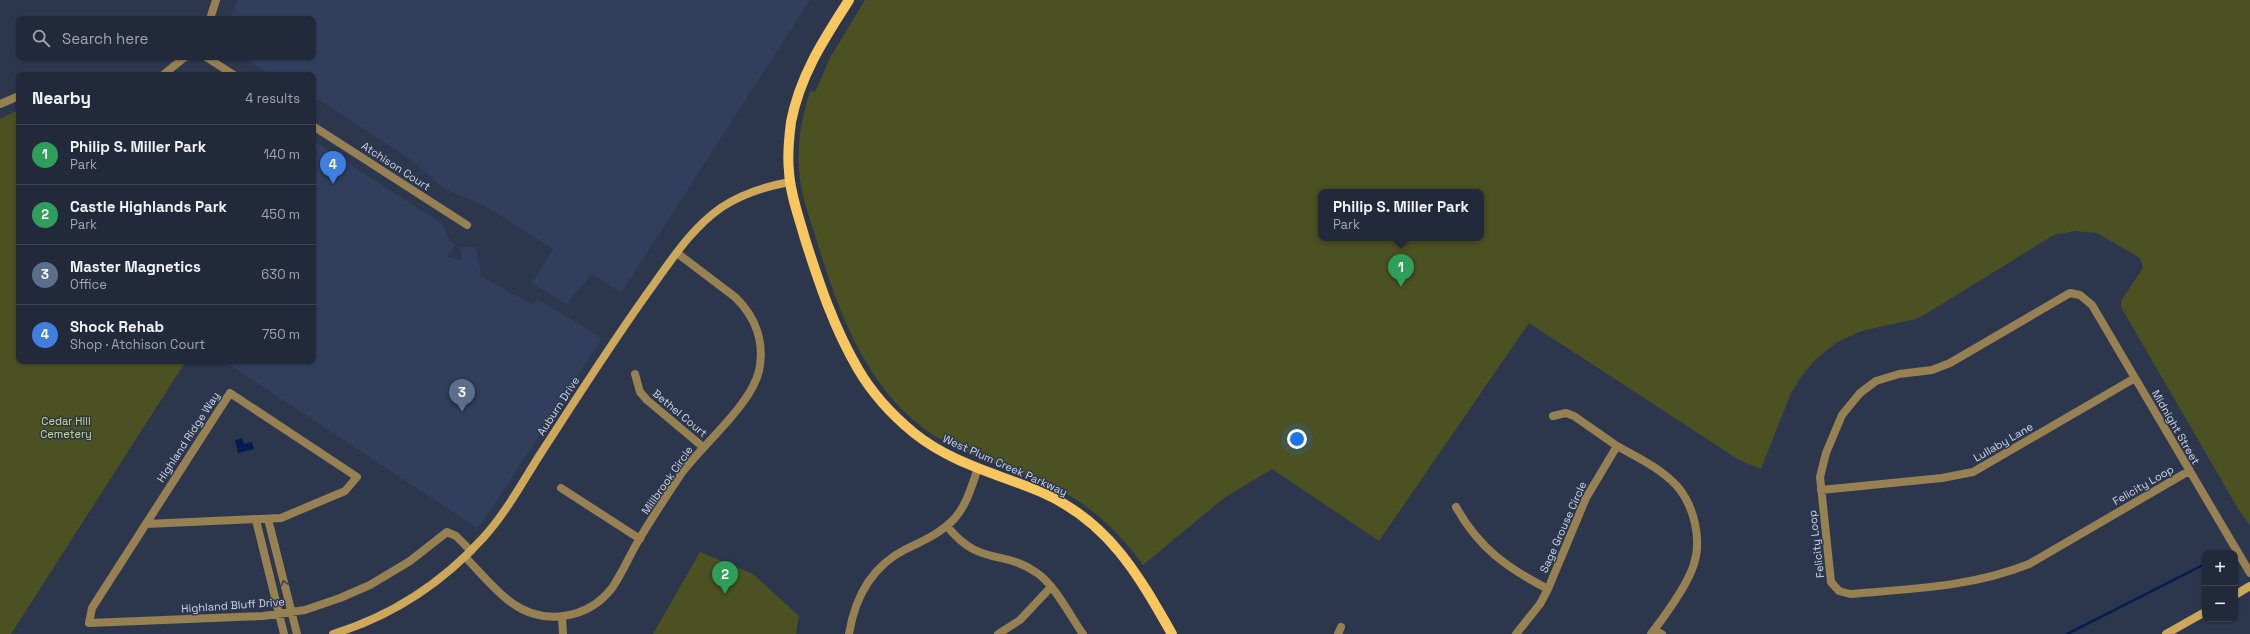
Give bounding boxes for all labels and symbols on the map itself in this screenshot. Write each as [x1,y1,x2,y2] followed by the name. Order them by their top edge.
[359,138,433,194] street label: Atchison Court
[320,151,346,184] pin: 4
[1388,254,1414,287] pin: 1
[534,374,582,438] street label: Auburn Drive
[449,379,475,412] pin: 3
[650,386,710,440] street label: Bethel Court
[2149,387,2203,467] street label: Midnight Street
[154,389,222,485] street label: Highland Ridge Way
[40,414,92,441] park label: Cedar Hill Cemetery
[1971,419,2035,465] street label: Lullaby Lane
[1287,429,1307,449] your location
[940,431,1070,499] street label: West Plum Creek Parkway
[638,443,696,517] street label: Millbrook Circle
[2110,462,2176,508] street label: Felicity Loop
[1537,479,1589,575] street label: Sage Grouse Circle
[1805,509,1827,579] street label: Felicity Loop
[712,561,738,594] pin: 2
[281,579,289,586] one-way arrow
[181,594,285,616] street label: Highland Bluff Drive

